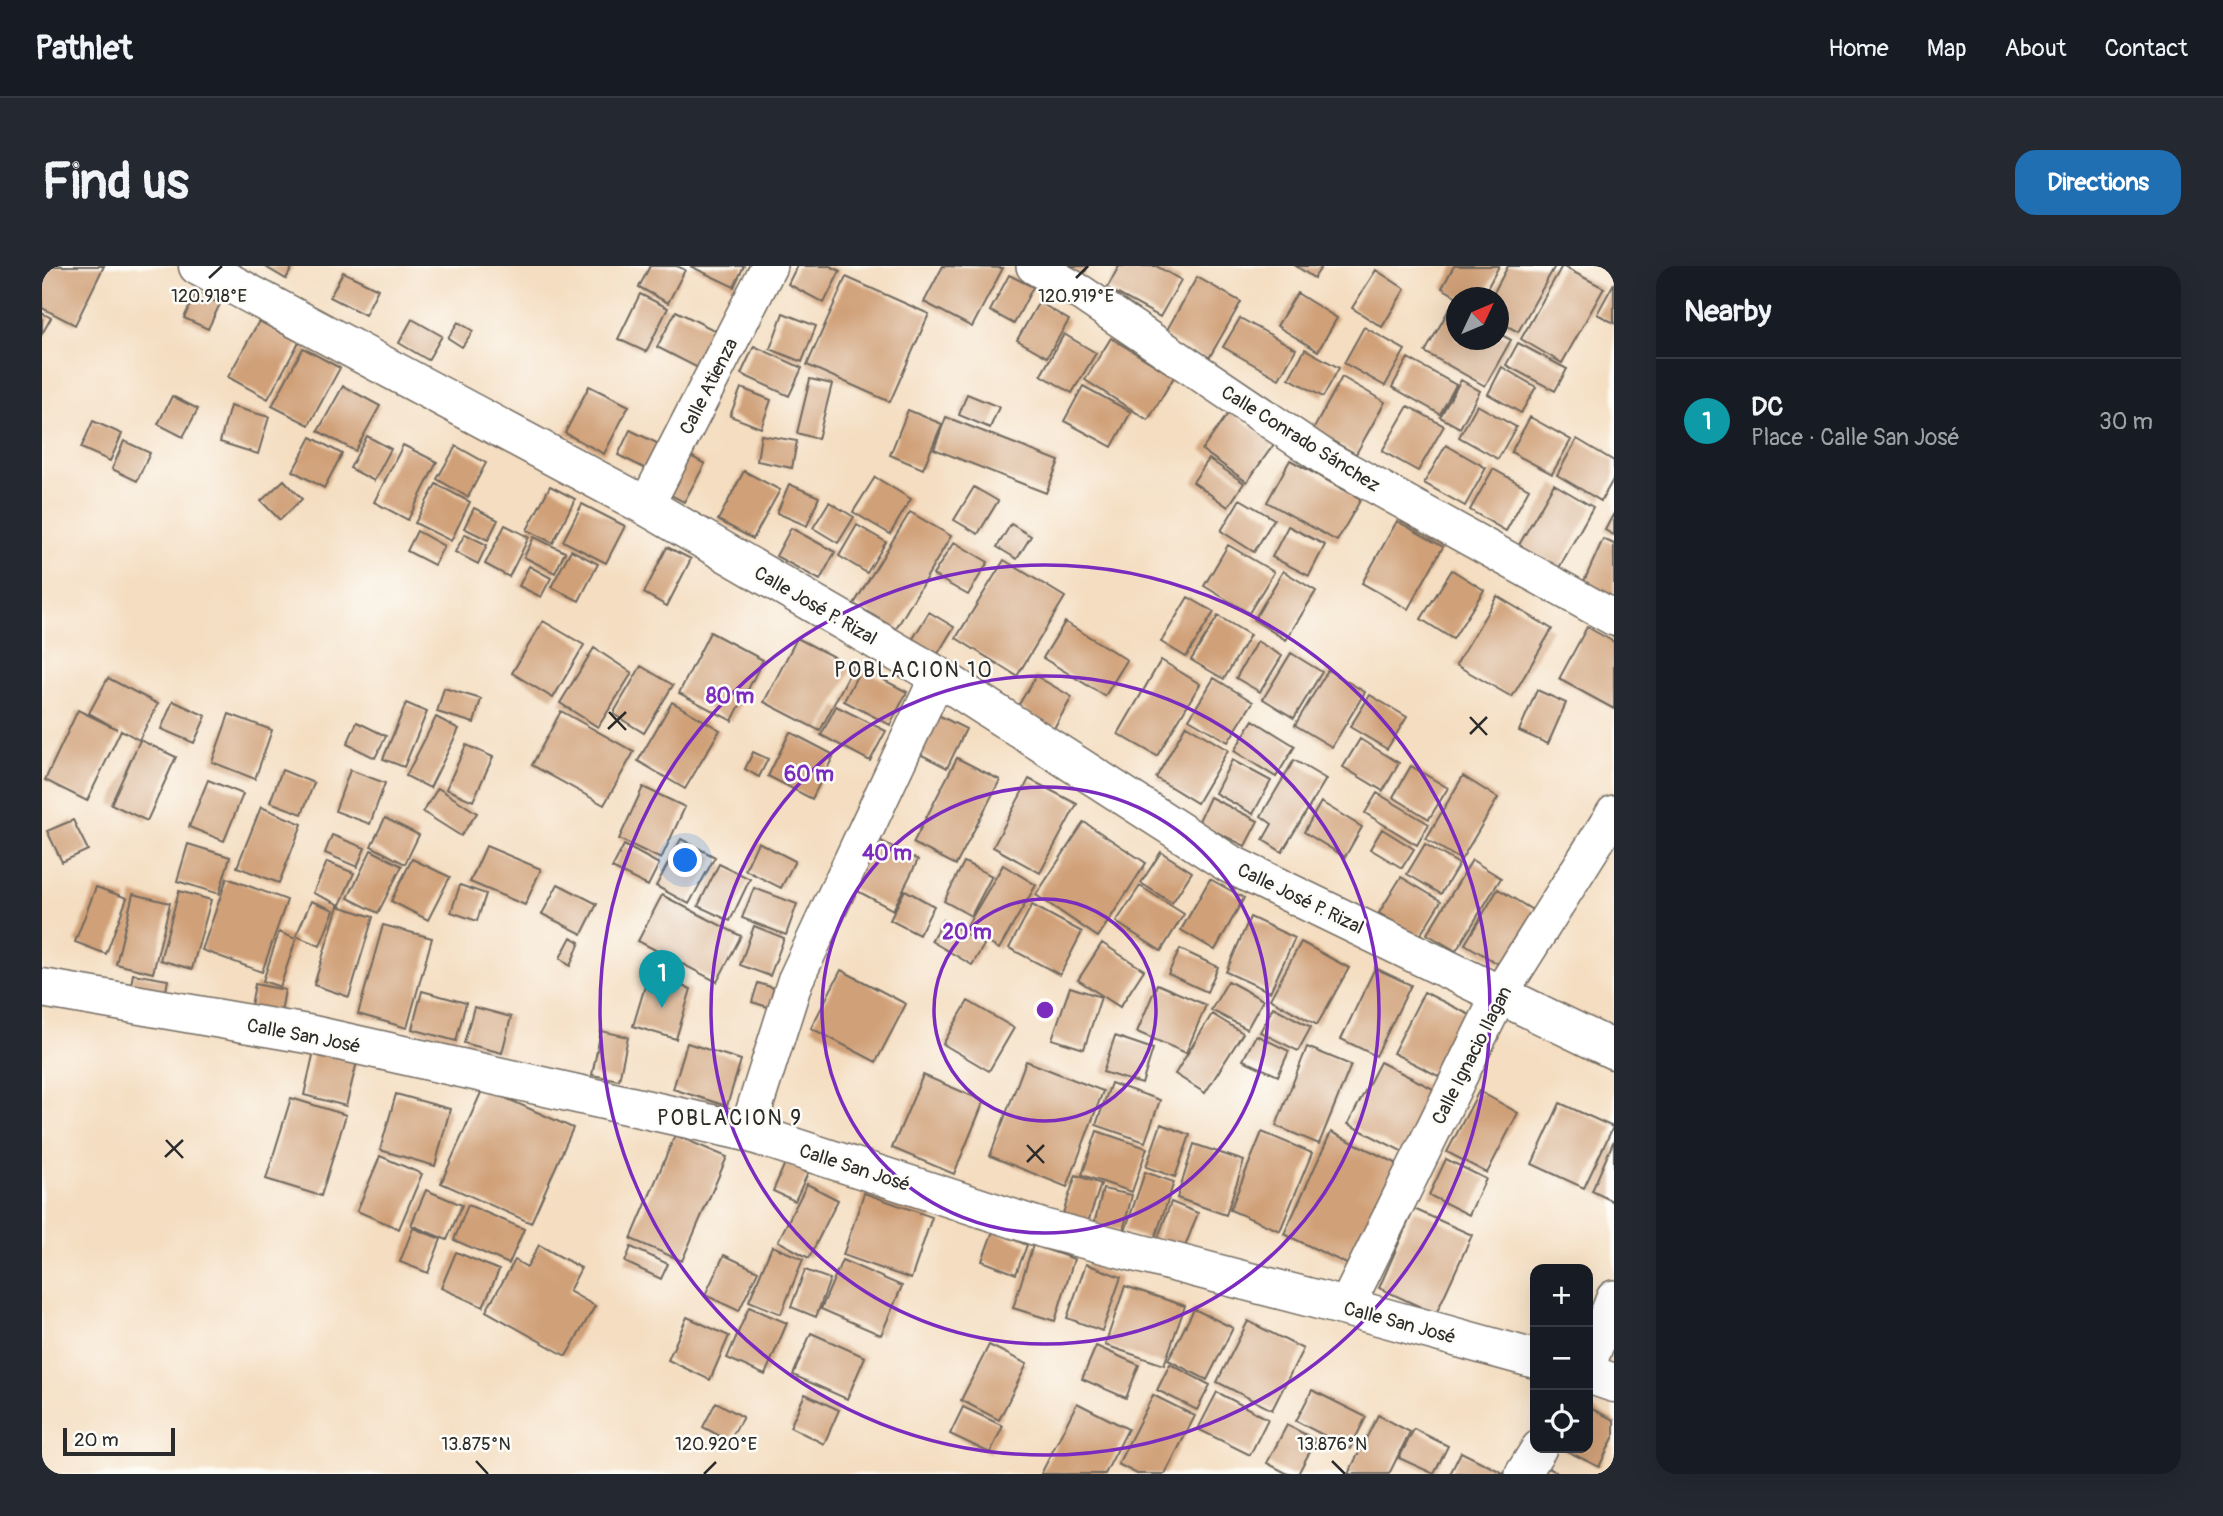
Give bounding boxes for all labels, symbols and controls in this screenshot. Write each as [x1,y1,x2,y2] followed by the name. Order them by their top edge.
[35,28,132,69] text: Pathlet
[1828,34,1889,63] text: Home
[1927,34,1967,63] text: Map
[2005,34,2067,63] text: About
[2105,34,2188,63] text: Contact
[2015,150,2181,215] button: Directions
[42,152,189,213] text: Find us
[171,285,247,308] text: 120.918°E
[1038,285,1114,308] text: 120.919°E
[1446,287,1509,350] north arrow
[1684,293,1771,330] text: Nearby
[674,334,743,439] street label: Calle Atienza
[1217,380,1385,498] street label: Calle Conrado Sánchez
[1751,391,1783,423] text: DC
[1703,407,1712,436] text: 1
[2099,407,2153,436] text: 30 m
[1751,423,1960,452] text: Place · Calle San José
[750,561,881,651] street label: Calle José P. Rizal
[834,657,994,684] district label: POBLACION 10
[706,683,754,710] text: 80 m
[784,761,834,788] text: 60 m
[862,840,912,867] text: 40 m
[668,843,702,877] your location
[1233,858,1368,940] street label: Calle José P. Rizal
[942,919,992,946] text: 20 m
[639,950,685,1008] pin: 1
[1427,982,1517,1129] street label: Calle Ignacio Ilagan
[1033,998,1057,1022] centre of rings
[245,1013,363,1059] street label: Calle San José
[657,1105,803,1132] district label: POBLACION 9
[796,1139,913,1197] street label: Calle San José
[1530,1264,1593,1453] map controls
[1530,1264,1593,1327] button: +
[1341,1296,1458,1349] street label: Calle San José
[1530,1327,1593,1390] button: −
[1530,1390,1593,1453] button: locate
[63,1425,175,1457] scale bar
[74,1428,119,1452] text: 20 m
[441,1433,511,1456] text: 13.875°N
[675,1433,757,1456] text: 120.920°E
[1297,1433,1367,1456] text: 13.876°N

